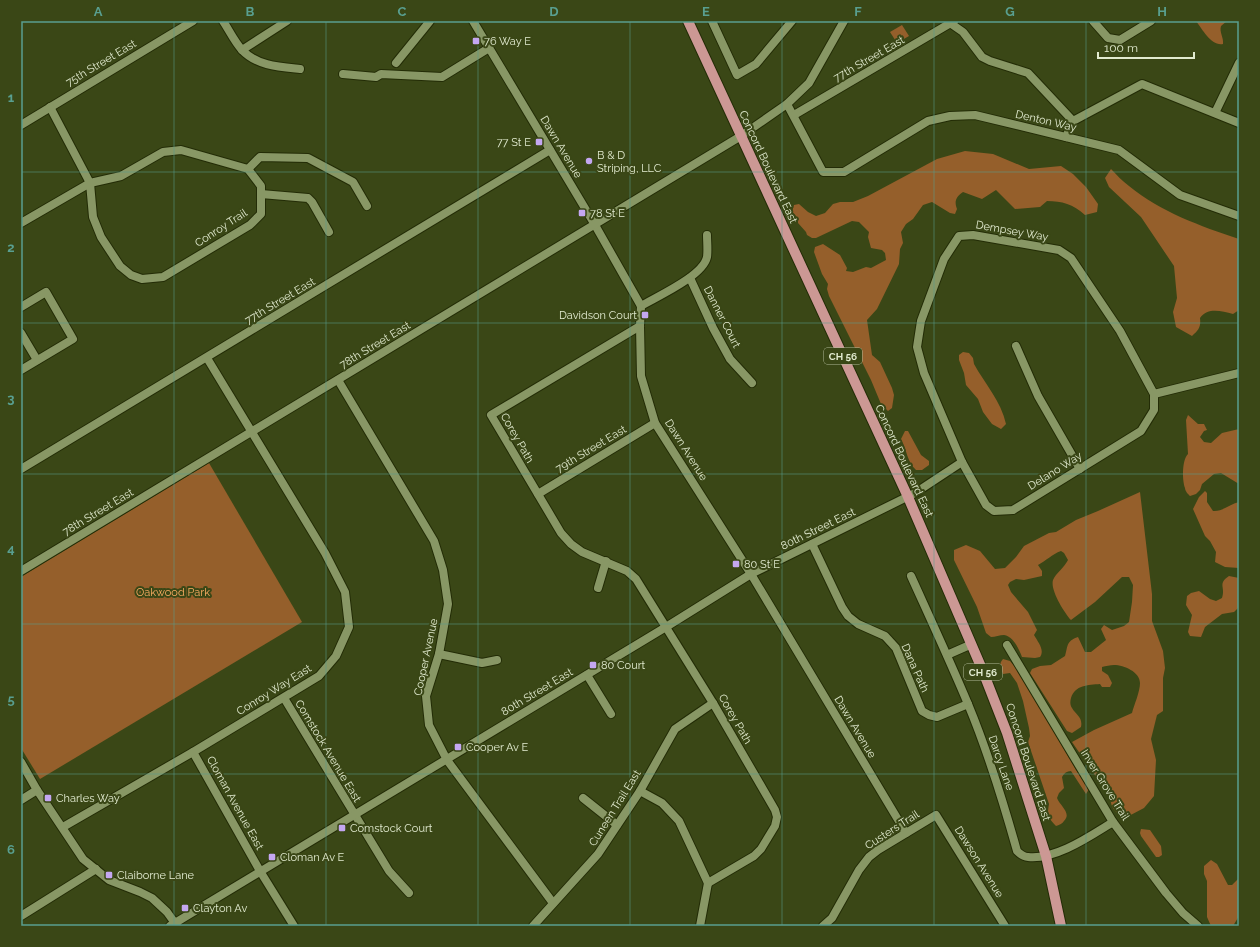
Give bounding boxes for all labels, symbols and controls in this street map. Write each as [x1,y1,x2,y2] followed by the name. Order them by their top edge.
[94,4,103,19] text: A
[246,4,255,19] text: B
[398,4,407,19] text: C
[549,4,559,19] text: D
[702,4,710,19] text: E
[854,4,862,19] text: F
[1005,4,1015,19] text: G
[1157,4,1167,19] text: H
[831,33,907,85] street label: 77th Street East
[1098,34,1194,60] scale bar
[484,35,531,48] place label: 76 Way E
[471,36,481,46] marker: 76 Way E
[64,37,139,89] street label: 75th Street East
[1104,41,1138,55] text: 100 m
[8,90,15,105] text: 1
[1014,108,1078,134] street label: Denton Way
[736,109,800,226] street label: Concord Boulevard East
[537,114,585,181] street label: Dawn Avenue
[497,136,531,149] place label: 77 St E
[534,137,544,147] marker: 77 St E
[597,149,662,175] place label: B & D Striping, LLC
[584,156,594,166] marker: B & D Striping, LLC
[192,206,250,250] street label: Conroy Trail
[590,207,625,220] place label: 78 St E
[577,208,587,218] marker: 78 St E
[975,218,1049,244] street label: Dempsey Way
[7,240,15,255] text: 2
[243,275,318,327] street label: 77th Street East
[701,284,743,350] street label: Danner Court
[559,309,637,322] place label: Davidson Court
[640,310,650,320] marker: Davidson Court
[337,319,413,371] street label: 78th Street East
[824,348,862,364] road number: CH 56
[7,391,15,406] text: 3
[872,403,936,520] street label: Concord Boulevard East
[498,411,536,465] street label: Corey Path
[662,417,710,484] street label: Dawn Avenue
[553,423,629,475] street label: 79th Street East
[1026,449,1085,493] street label: Delano Way
[60,486,136,538] street label: 78th Street East
[779,505,858,553] street label: 80th Street East
[7,541,15,556] text: 4
[744,558,780,571] place label: 80 St E
[731,559,741,569] marker: 80 St E
[136,586,210,599] park label: Oakwood Park
[411,617,441,697] street label: Cooper Avenue
[899,642,931,694] street label: Dana Path
[601,659,646,672] place label: 80 Court
[588,660,598,670] marker: 80 Court
[234,662,314,718] street label: Conroy Way East
[964,664,1002,680] road number: CH 56
[499,665,575,718] street label: 80th Street East
[7,692,15,707] text: 5
[716,692,754,746] street label: Corey Path
[831,694,879,761] street label: Dawn Avenue
[292,697,364,805] street label: Comstock Avenue East
[1003,702,1053,823] street label: Concord Boulevard East
[986,734,1017,793] street label: Darcy Lane
[466,741,528,754] place label: Cooper Av E
[453,742,463,752] marker: Cooper Av E
[1078,747,1132,823] street label: Inver Grove Trail
[204,754,266,852] street label: Cloman Avenue East
[586,767,644,849] street label: Cuneen Trail East
[56,792,120,805] place label: Charles Way
[43,793,53,803] marker: Charles Way
[862,808,922,852] street label: Custers Trail
[350,822,433,835] place label: Comstock Court
[337,823,347,833] marker: Comstock Court
[952,824,1006,901] street label: Dawson Avenue
[7,842,15,857] text: 6
[280,851,345,864] place label: Cloman Av E
[267,852,277,862] marker: Cloman Av E
[117,869,195,882] place label: Claiborne Lane
[104,870,114,880] marker: Claiborne Lane
[193,902,247,915] place label: Clayton Av
[180,903,190,913] marker: Clayton Av

